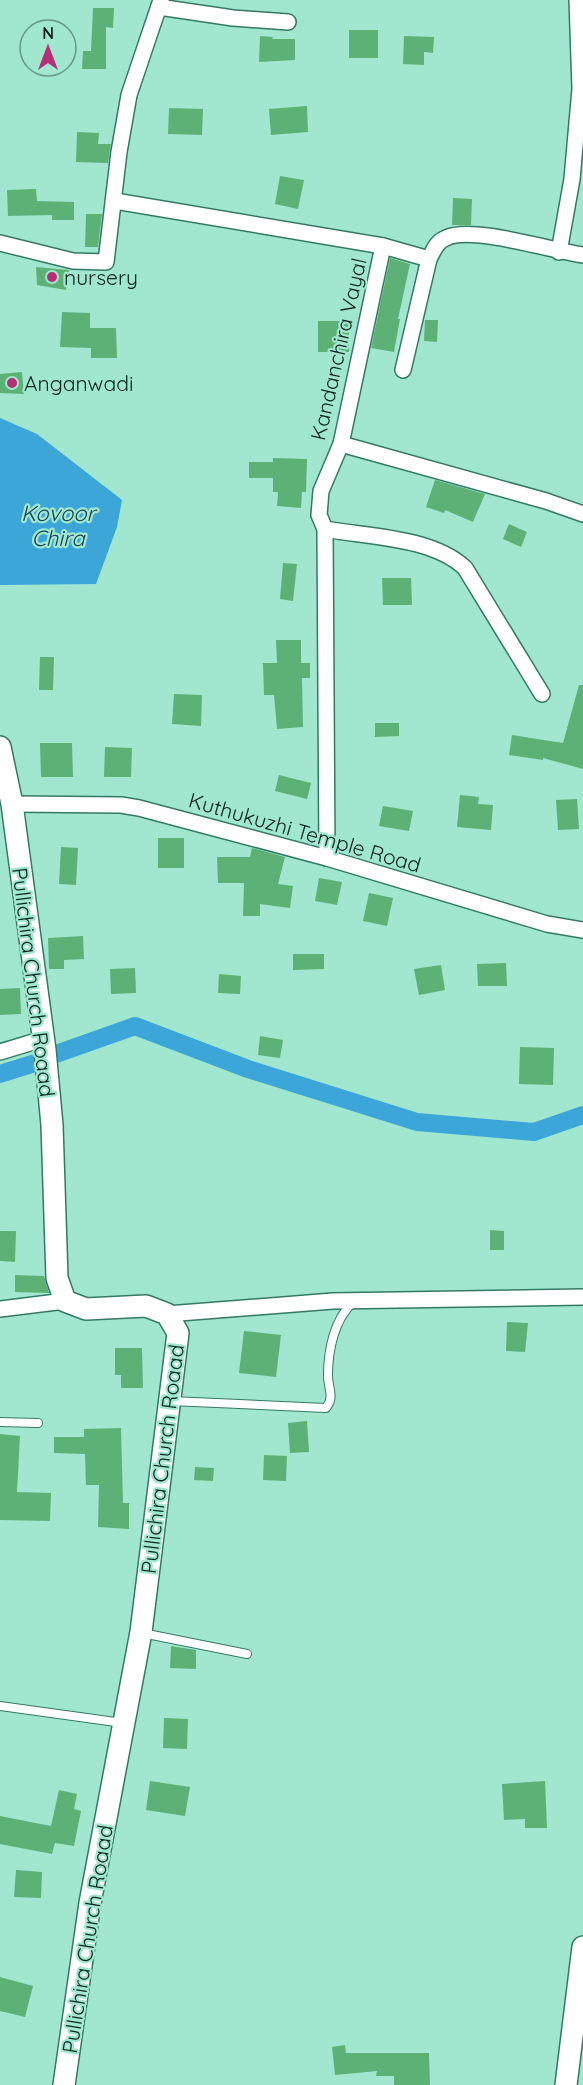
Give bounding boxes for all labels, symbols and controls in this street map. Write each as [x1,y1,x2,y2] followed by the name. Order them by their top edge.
[18,18,78,78] north arrow
[42,23,54,43] text: N
[304,255,372,443] street label: Kandanchira Vayal
[64,264,138,290] place label: nursery
[45,270,59,284] marker: nursery
[24,370,133,396] place label: Anganwadi
[5,376,19,390] marker: Anganwadi
[21,499,98,552] water label: Kovoor Chira
[186,786,424,878] street label: Kuthukuzhi Temple Road
[7,866,61,1098] street label: Pullichira Church Roaad
[135,1343,189,1575] street label: Pullichira Church Roaad
[56,1823,118,2055] street label: Pullichira Church Roaad

